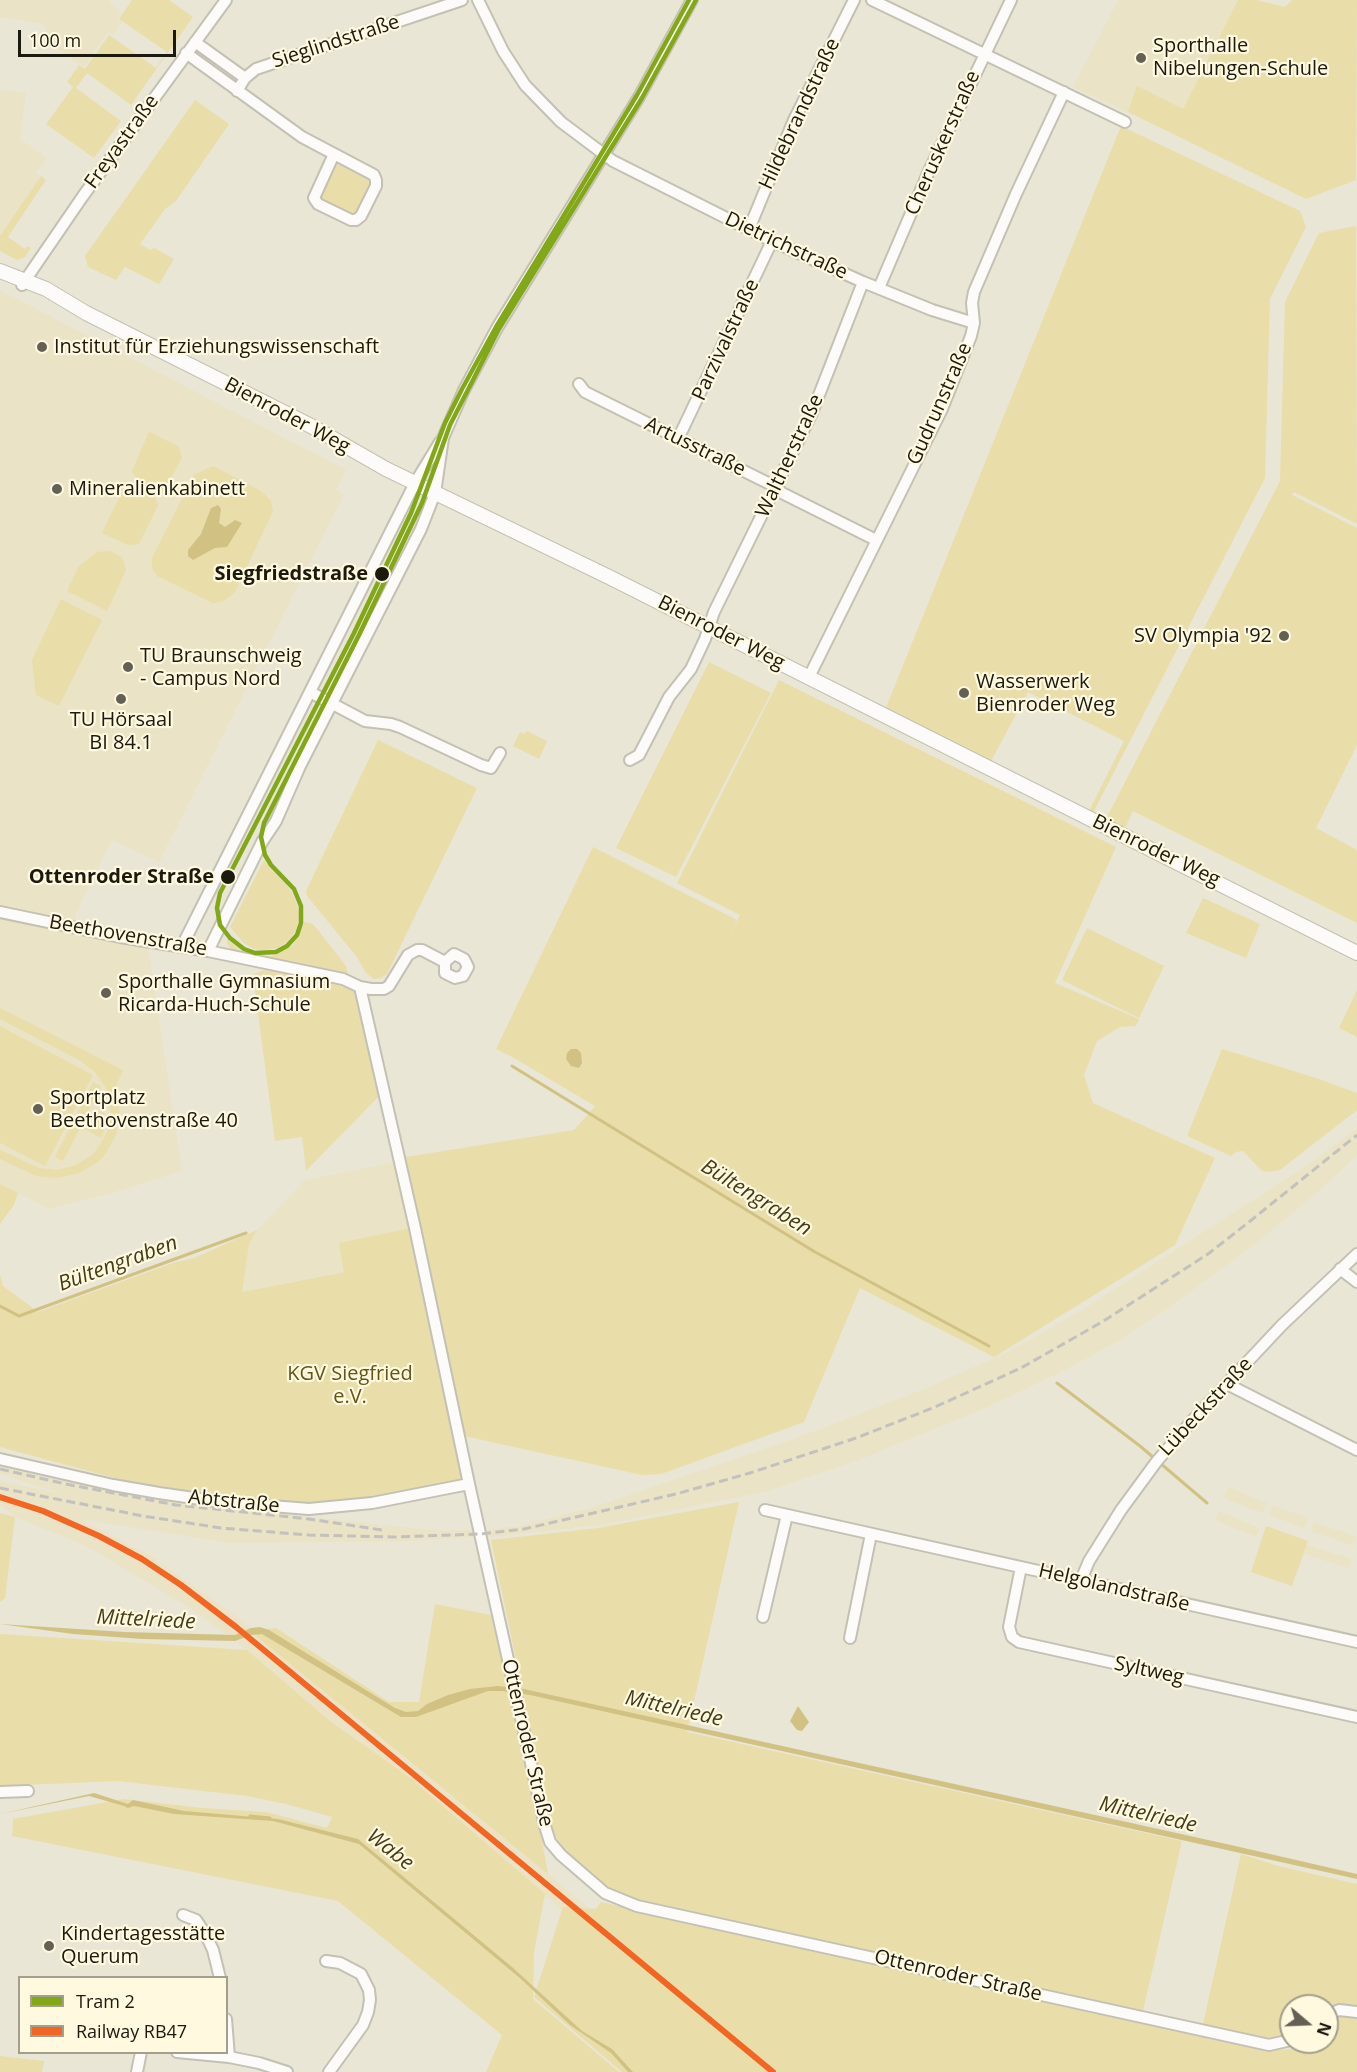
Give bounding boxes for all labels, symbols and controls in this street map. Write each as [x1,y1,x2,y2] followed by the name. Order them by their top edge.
[269,10,403,74] street label: Sieglindstraße
[21,18,178,56] scale bar
[29,28,81,52] text: 100 m
[1153,34,1328,81] place label: Sporthalle Nibelungen-Schule
[754,35,846,193] street label: Hildebrandstraße
[1134,51,1148,65] marker: Sporthalle Nibelungen-Schule
[900,67,986,219] street label: Cheruskerstraße
[80,90,164,194] street label: Freyastraße
[721,207,851,285] street label: Dietrichstraße
[687,275,765,405] street label: Parzivalstraße
[54,335,379,359] place label: Institut für Erziehungswissenschaft
[902,339,978,469] street label: Gudrunstraße
[35,340,49,354] marker: Institut für Erziehungswissenschaft
[220,373,354,459] street label: Bienroder Weg
[751,391,829,521] street label: Waltherstraße
[641,412,749,482] street label: Artusstraße
[69,477,245,501] place label: Mineralienkabinett
[50,482,64,496] marker: Mineralienkabinett
[215,562,368,586] place label: Siegfriedstraße
[373,565,391,583] marker: Siegfriedstraße
[654,591,788,675] street label: Bienroder Weg
[1134,624,1272,648] place label: SV Olympia '92
[1277,629,1291,643] marker: SV Olympia '92
[140,644,302,691] place label: TU Braunschweig - Campus Nord
[121,660,135,674] marker: TU Braunschweig - Campus Nord
[976,670,1115,717] place label: Wasserwerk Bienroder Weg
[957,686,971,700] marker: Wasserwerk Bienroder Weg
[114,692,128,706] marker: TU Hörsaal BI 84.1
[70,708,172,755] place label: TU Hörsaal BI 84.1
[1088,810,1224,892] street label: Bienroder Weg
[29,865,214,889] place label: Ottenroder Straße
[219,868,237,886] marker: Ottenroder Straße
[47,910,209,962] street label: Beethovenstraße
[118,970,330,1017] place label: Sporthalle Gymnasium Ricarda-Huch-Schule
[99,986,113,1000] marker: Sporthalle Gymnasium Ricarda-Huch-Schule
[50,1086,238,1133] place label: Sportplatz Beethovenstraße 40
[31,1102,45,1116] marker: Sportplatz Beethovenstraße 40
[696,1154,816,1242] water label: Bültengraben
[55,1231,181,1297] water label: Bültengraben
[1154,1353,1258,1461] street label: Lübeckstraße
[287,1362,413,1409] park label: KGV Siegfried e.V.
[187,1485,281,1519] street label: Abtstraße
[1036,1559,1192,1617] street label: Helgolandstraße
[96,1605,196,1635] water label: Mittelriede
[1112,1652,1186,1690] street label: Syltweg
[496,1657,558,1829] street label: Ottenroder Straße
[623,1686,725,1732] water label: Mittelriede
[1097,1792,1199,1838] water label: Mittelriede
[362,1824,418,1876] water label: Wabe
[61,1922,225,1969] place label: Kindertagesstätte Querum
[42,1939,56,1953] marker: Kindertagesstätte Querum
[872,1945,1044,2007] street label: Ottenroder Straße
[18,1976,228,2054] legend
[76,1989,135,2013] text: Tram 2
[1279,1994,1339,2054] north arrow
[76,2019,187,2043] text: Railway RB47
[1312,2019,1337,2039] text: N

